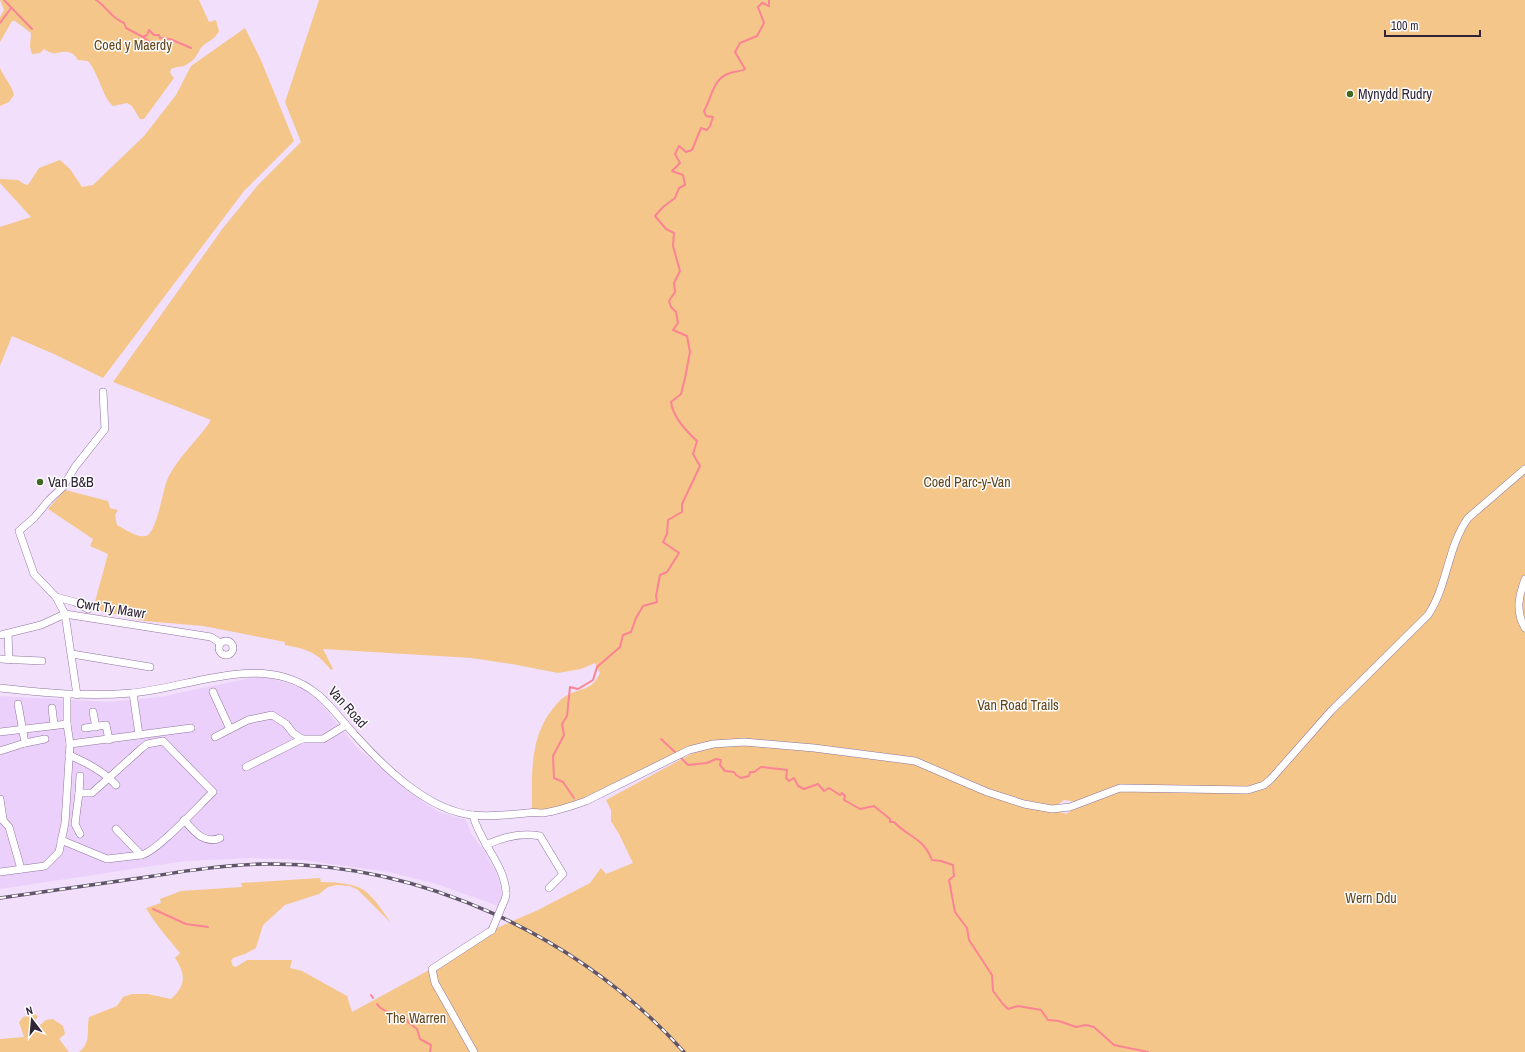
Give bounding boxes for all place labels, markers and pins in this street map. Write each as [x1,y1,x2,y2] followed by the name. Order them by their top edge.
[1358,85,1432,103] place label: Mynydd Rudry
[1345,89,1355,99] marker: Mynydd Rudry
[48,473,94,491] place label: Van B&B
[35,477,45,487] marker: Van B&B

